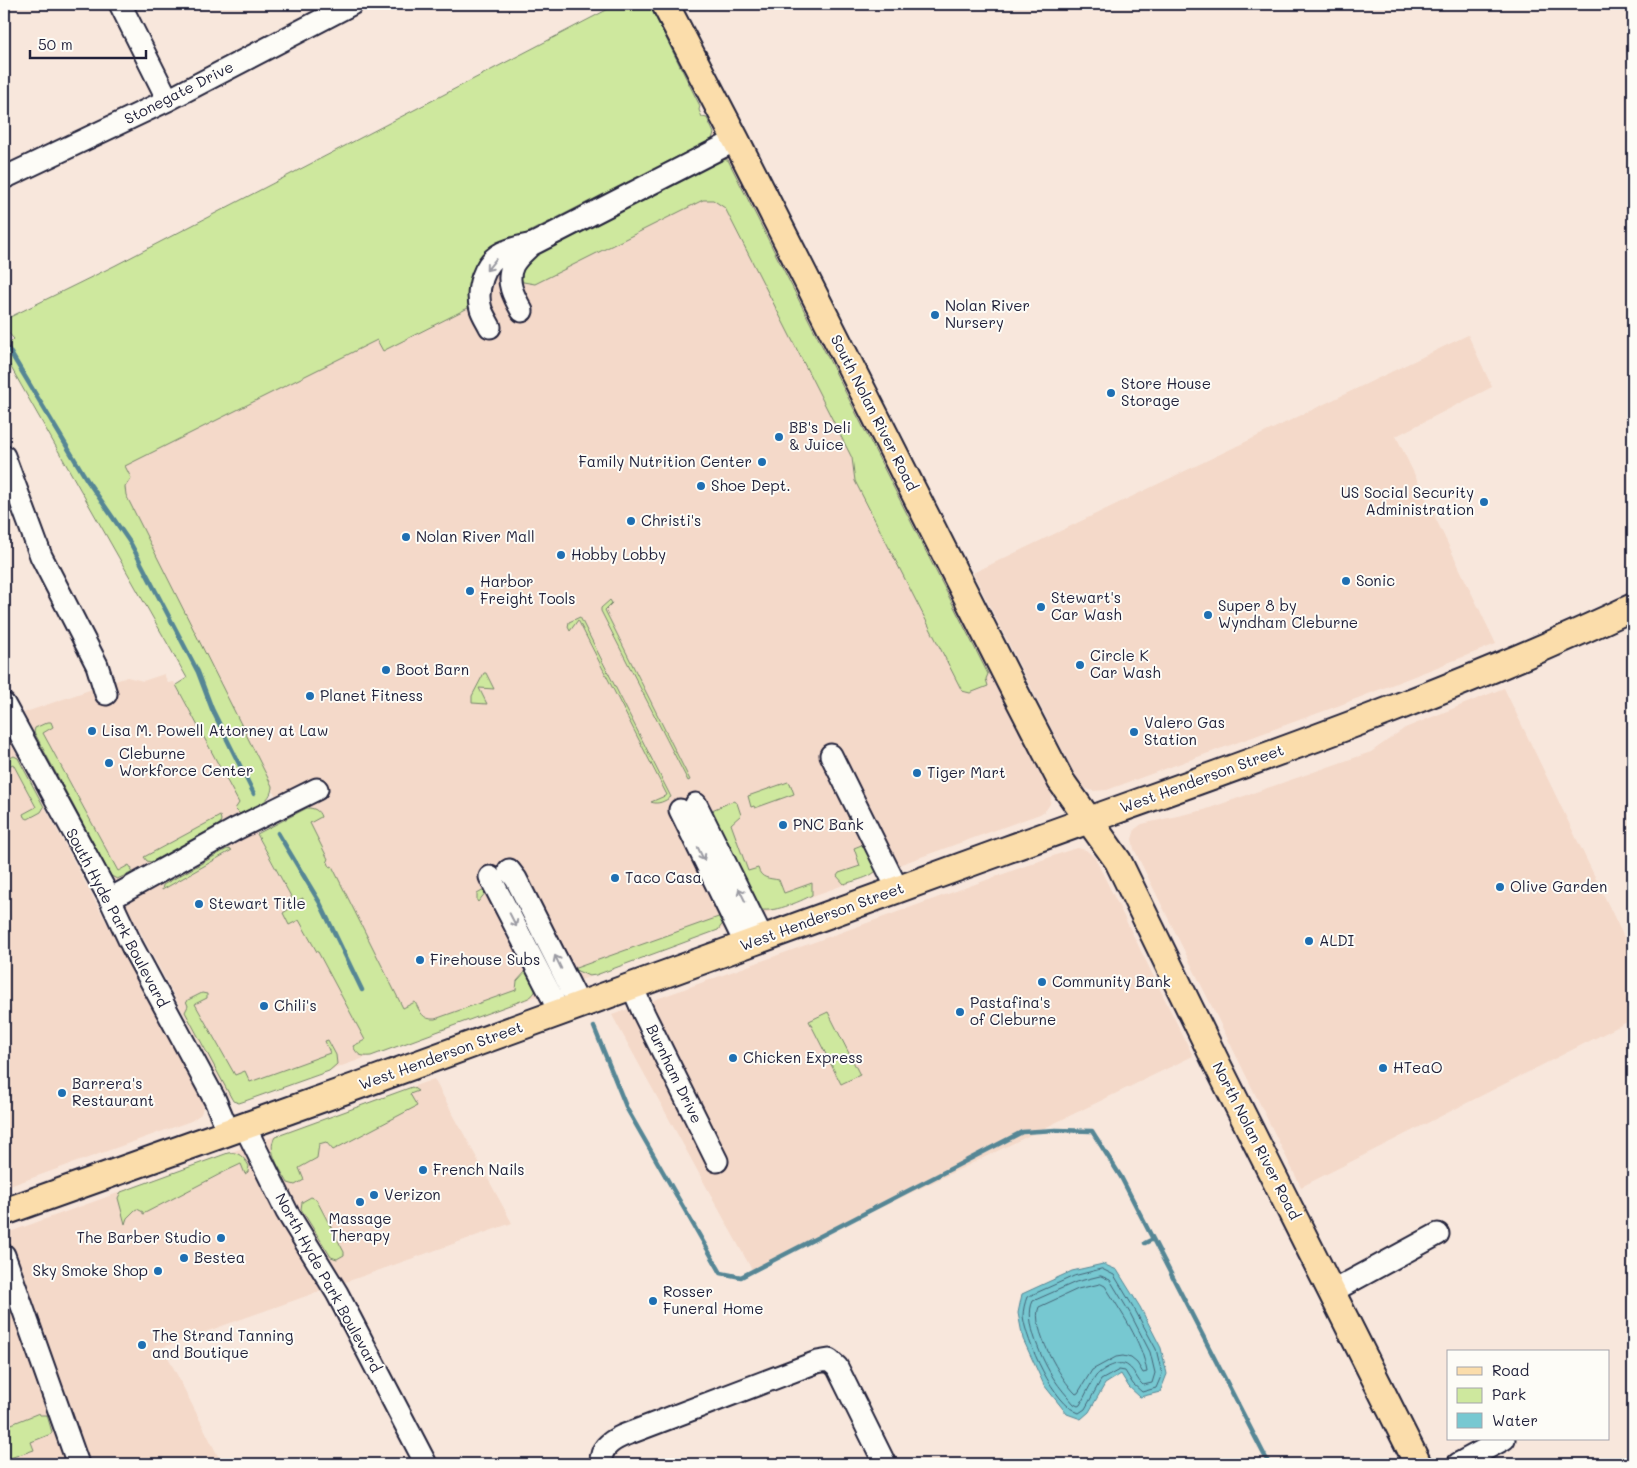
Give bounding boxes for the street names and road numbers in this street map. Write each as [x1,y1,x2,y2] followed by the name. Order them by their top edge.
[121,56,237,128] street label: Stonegate Drive
[827,331,923,494] street label: South Nolan River Road
[1117,739,1286,817] street label: West Henderson Street
[62,824,174,1011] street label: South Hyde Park Boulevard
[737,877,906,955] street label: West Henderson Street
[356,1016,525,1094] street label: West Henderson Street
[642,1021,707,1126] street label: Burnham Drive
[1208,1058,1305,1223] street label: North Nolan River Road
[271,1189,387,1376] street label: North Hyde Park Boulevard

